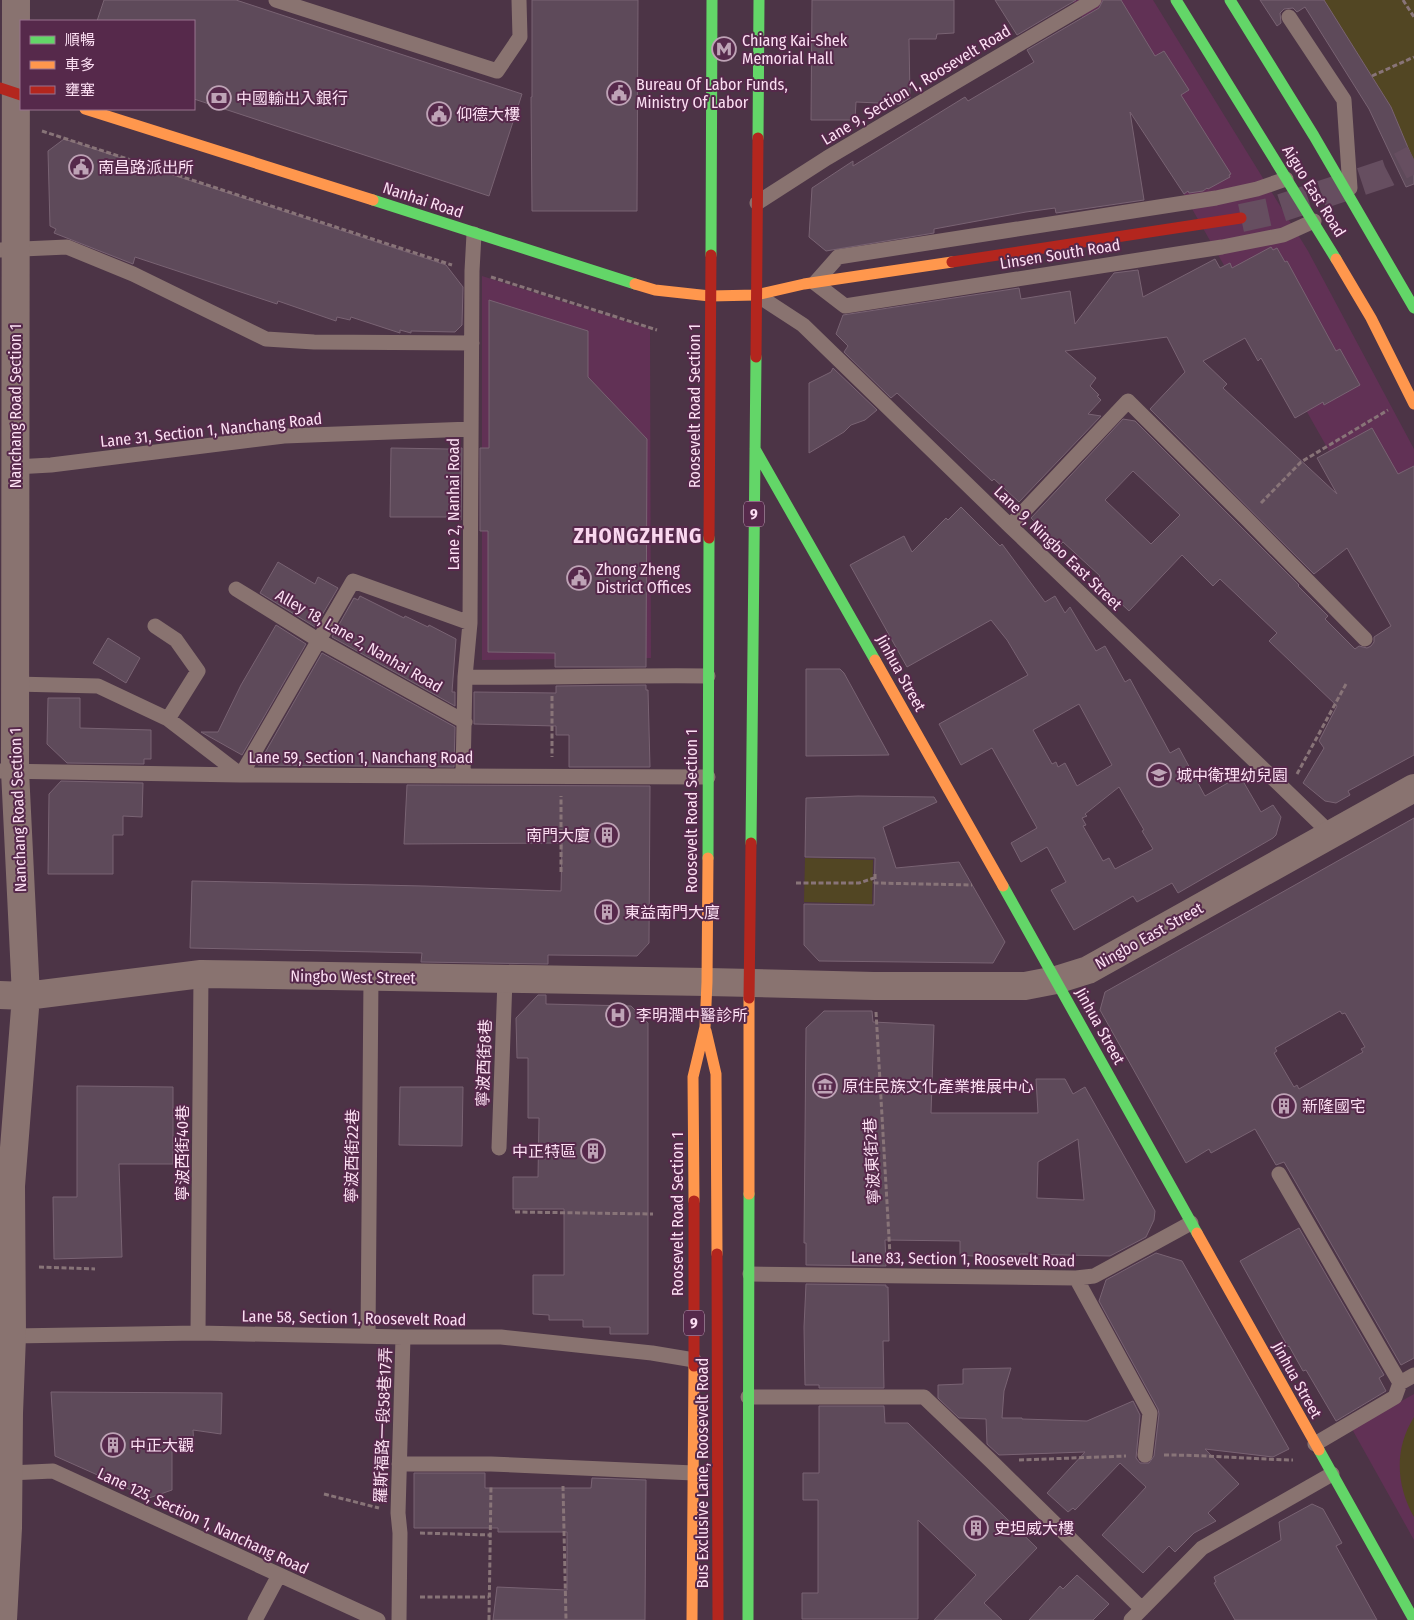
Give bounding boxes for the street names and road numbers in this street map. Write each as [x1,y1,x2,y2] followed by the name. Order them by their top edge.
[818,21,1014,149] street label: Lane 9, Section 1, Roosevelt Road
[1278,142,1350,240] street label: Aiguo East Road
[380,178,466,222] street label: Nanhai Road
[998,235,1122,273] street label: Linsen South Road
[6,324,25,488] street label: Nanchang Road Section 1
[685,324,704,488] street label: Roosevelt Road Section 1
[99,409,323,451] street label: Lane 31, Section 1, Nanchang Road
[444,438,463,570] street label: Lane 2, Nanhai Road
[990,482,1126,615] street label: Lane 9, Ningbo East Street
[744,502,764,526] road number: 9
[272,585,446,697] street label: Alley 18, Lane 2, Nanhai Road
[872,631,930,715] street label: Jinhua Street
[6,727,30,893] street label: Nanchang Road Section 1
[682,729,701,893] street label: Roosevelt Road Section 1
[249,748,473,767] street label: Lane 59, Section 1, Nanchang Road
[1092,898,1207,974] street label: Ningbo East Street
[290,966,417,988] street label: Ningbo West Street
[1071,984,1129,1068] street label: Jinhua Street
[473,1019,495,1107] street label: 寧波西街8巷
[173,1105,192,1201] street label: 寧波西街40巷
[342,1109,362,1203] street label: 寧波西街22巷
[860,1117,884,1205] street label: 寧波東街2巷
[668,1132,687,1296] street label: Roosevelt Road Section 1
[851,1248,1075,1270] street label: Lane 83, Section 1, Roosevelt Road
[242,1307,466,1329] street label: Lane 58, Section 1, Roosevelt Road
[684,1310,704,1336] road number: 9
[1268,1338,1326,1422] street label: Jinhua Street
[371,1347,395,1503] street label: 羅斯福路一段58巷17弄
[693,1358,712,1588] street label: Bus Exclusive Lane, Roosevelt Road
[95,1464,311,1578] street label: Lane 125, Section 1, Nanchang Road

